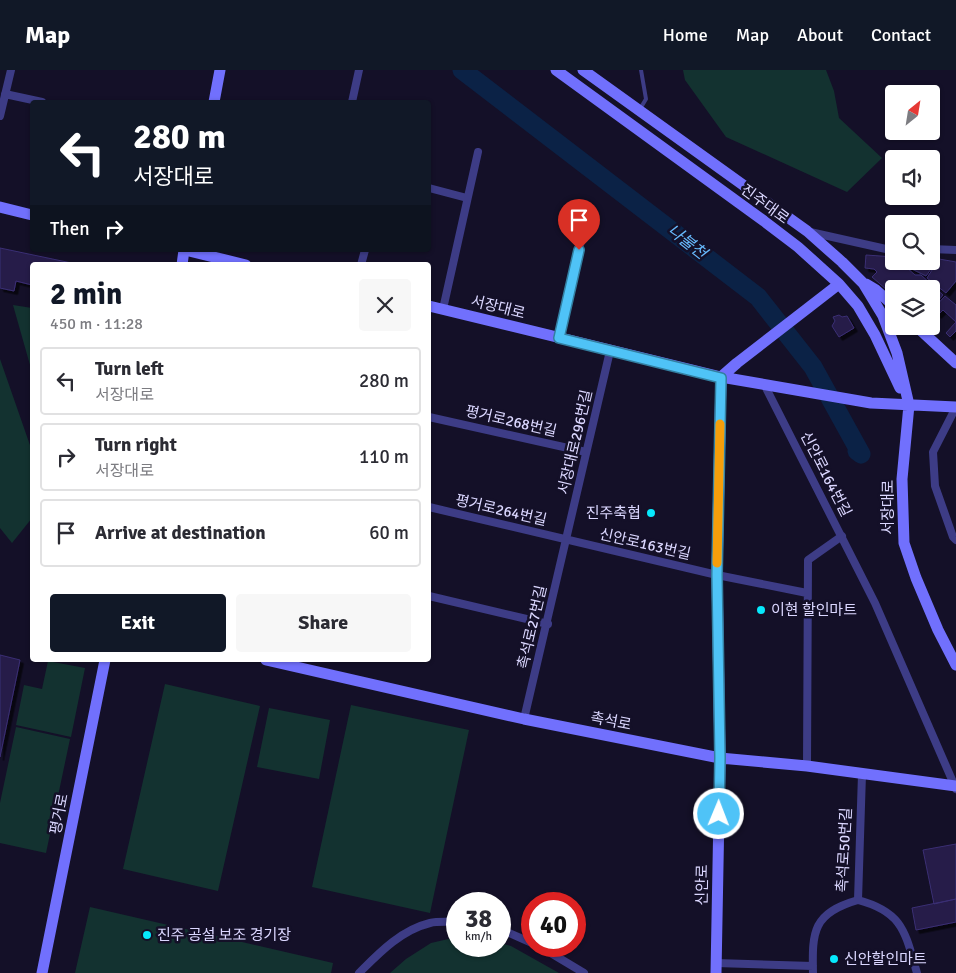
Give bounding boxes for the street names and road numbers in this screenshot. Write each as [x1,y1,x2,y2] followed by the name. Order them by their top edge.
[737,180,793,228] street label: 진주대로
[469,292,527,322] street label: 서장대로
[554,388,596,496] street label: 서장대로296번길
[464,402,558,440] street label: 평거로268번길
[797,428,855,520] street label: 신안로164번길
[879,479,897,535] street label: 서장대로
[454,491,548,529] street label: 평거로264번길
[598,525,692,563] street label: 신안로163번길
[514,583,550,671] street label: 촉석로27번길
[589,708,633,734] street label: 촉석로
[46,792,72,836] street label: 평거로
[833,807,855,893] street label: 촉석로50번길
[693,864,711,906] street label: 신안로

